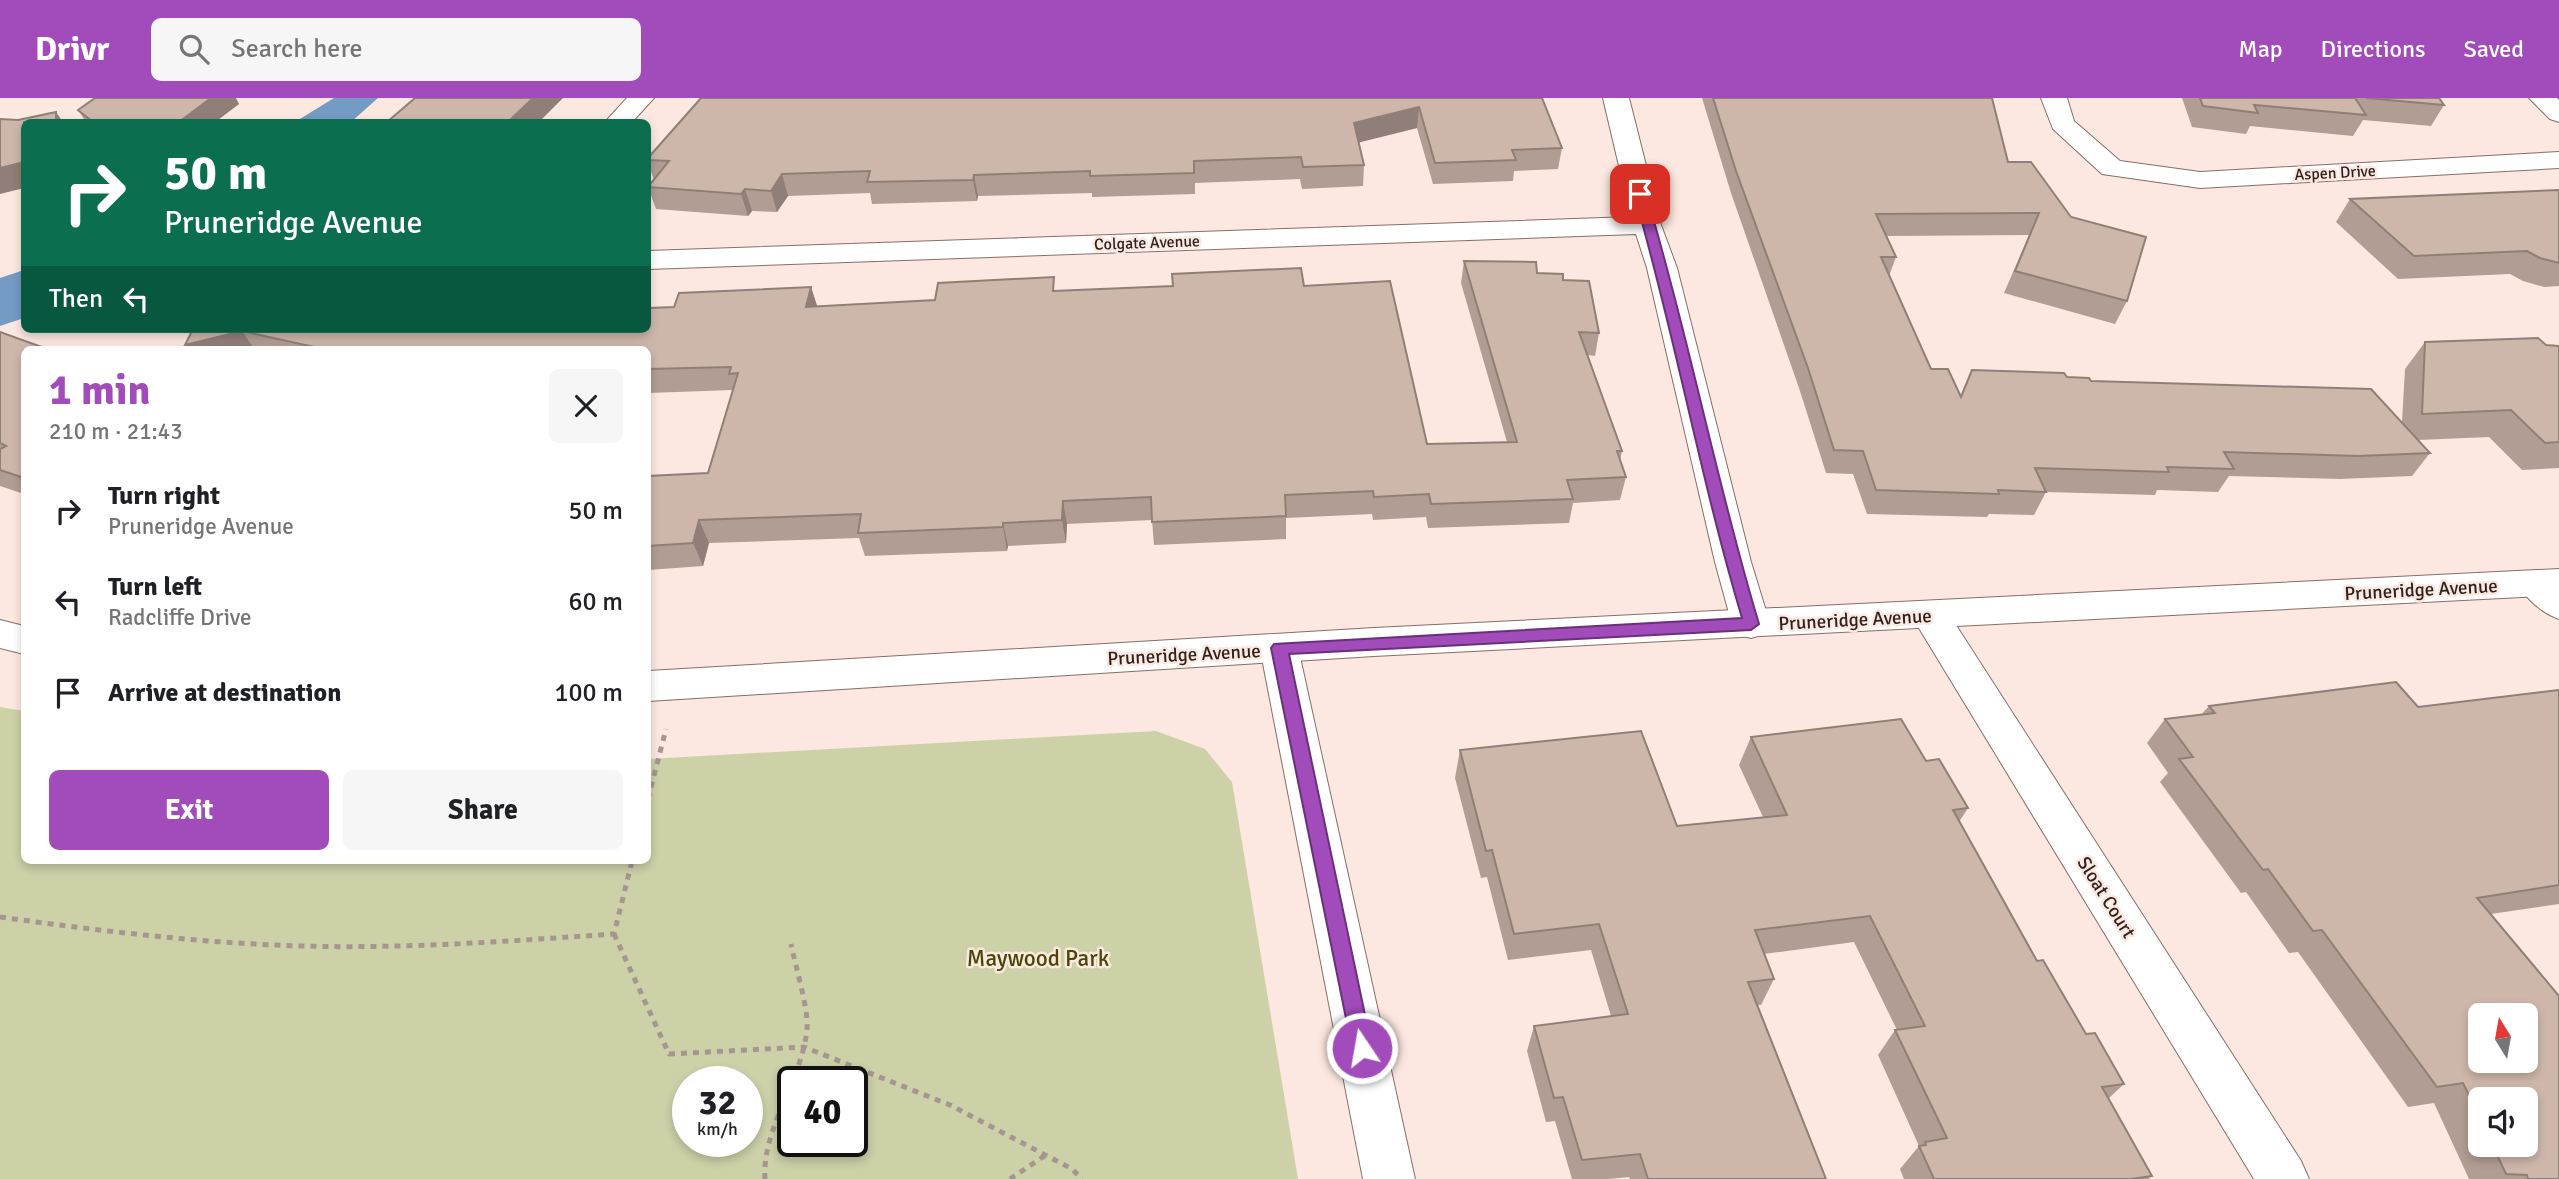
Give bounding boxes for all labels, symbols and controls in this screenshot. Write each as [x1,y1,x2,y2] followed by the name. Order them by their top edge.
[151,18,641,81] search box
[35,29,109,70] text: Drivr
[175,30,213,68] icon: search
[231,33,362,65] text: Search here
[2238,34,2283,64] text: Map
[2321,34,2426,64] text: Directions
[2464,34,2524,64] text: Saved
[164,143,267,203] text: 50 m
[49,147,140,238] icon: right
[2294,161,2376,185] street label: Aspen Drive
[1610,164,1670,224] pin
[1621,175,1659,213] icon: arrive
[164,203,422,242] text: Pruneridge Avenue
[1094,231,1200,255] street label: Colgate Avenue
[117,280,155,318] icon: left
[49,283,103,315] text: Then
[49,365,150,416] text: 1 min
[549,369,623,443] button: close
[49,417,183,446] text: 210 m · 21:43
[108,480,220,512] text: Turn right
[49,492,87,530] icon: right
[568,495,623,527] text: 50 m
[108,512,294,541] text: Pruneridge Avenue
[108,571,202,603] text: Turn left
[2344,574,2498,606] street label: Pruneridge Avenue
[49,583,87,621] icon: left
[568,586,623,618] text: 60 m
[108,603,252,632] text: Radcliffe Drive
[1778,604,1932,636] street label: Pruneridge Avenue
[1107,639,1261,671] street label: Pruneridge Avenue
[49,674,87,712] icon: arrive
[108,677,341,709] text: Arrive at destination
[554,677,623,709] text: 100 m
[49,770,329,850] button: Exit
[343,770,623,850] button: Share
[2072,852,2141,943] street label: Sloat Court
[967,944,1110,973] park label: Maywood Park
[2468,1003,2538,1073] north arrow
[2468,1003,2538,1157] map controls
[1325,1011,1399,1085] position arrow
[777,1066,868,1157] speed limit sign: 40
[699,1081,736,1124] text: 32
[2468,1087,2538,1157] button: sound
[697,1118,738,1140] text: km/h

